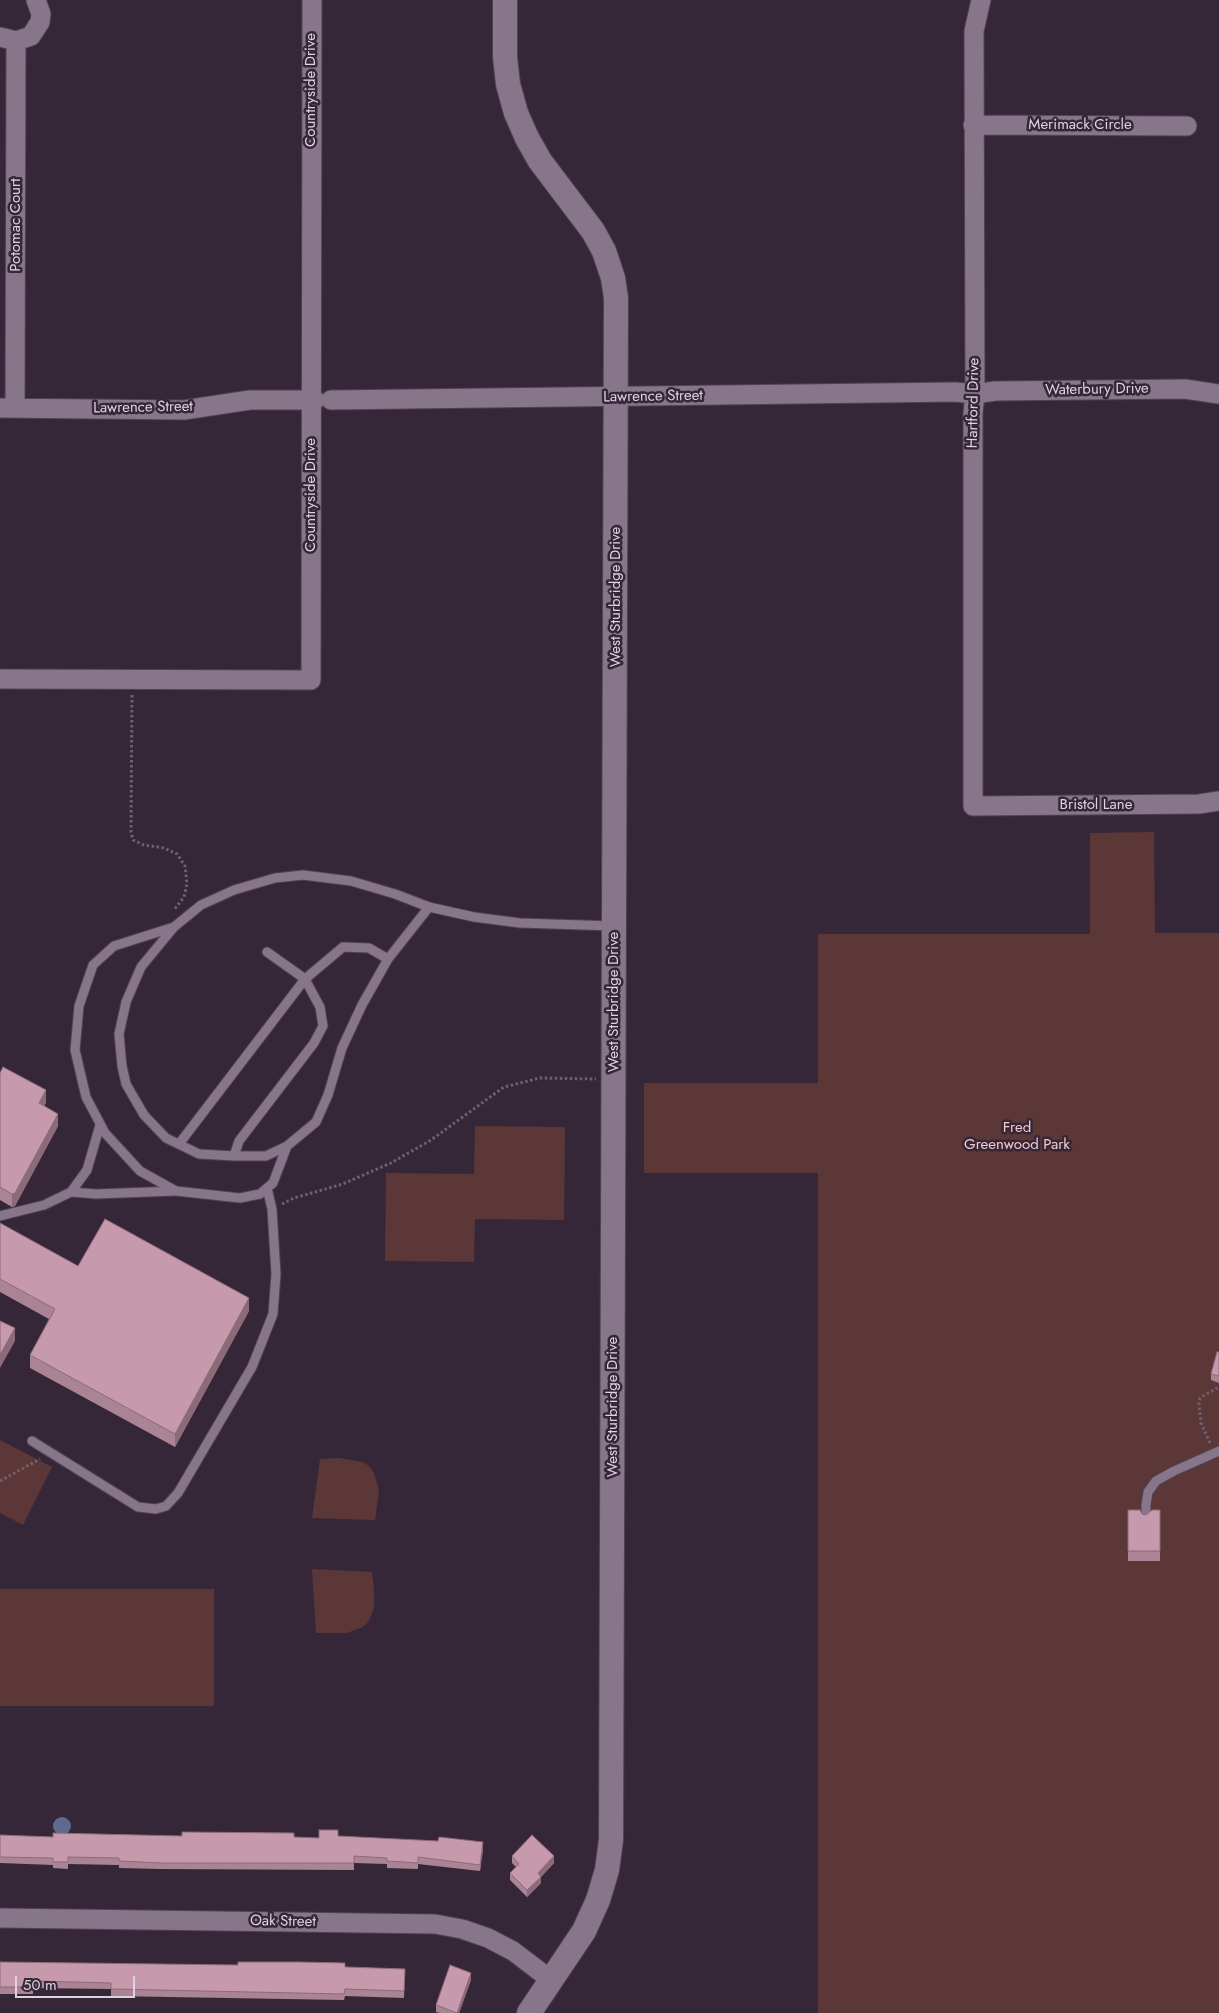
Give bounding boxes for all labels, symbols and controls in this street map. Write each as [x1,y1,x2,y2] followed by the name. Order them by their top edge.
[302,33,320,147] street label: Countryside Drive
[1028,116,1132,134] street label: Merimack Circle
[7,178,25,272] street label: Potomac Court
[964,357,984,449] street label: Hartford Drive
[1045,380,1149,400] street label: Waterbury Drive
[603,387,703,407] street label: Lawrence Street
[93,398,193,418] street label: Lawrence Street
[302,438,320,552] street label: Countryside Drive
[607,527,625,667] street label: West Sturbridge Drive
[1060,796,1132,814] street label: Bristol Lane
[605,932,623,1072] street label: West Sturbridge Drive
[964,1119,1070,1154] park label: Fred Greenwood Park
[604,1337,622,1477] street label: West Sturbridge Drive
[250,1912,316,1932] street label: Oak Street
[18,1966,138,1998] scale bar
[23,1974,57,1996] text: 50 m

